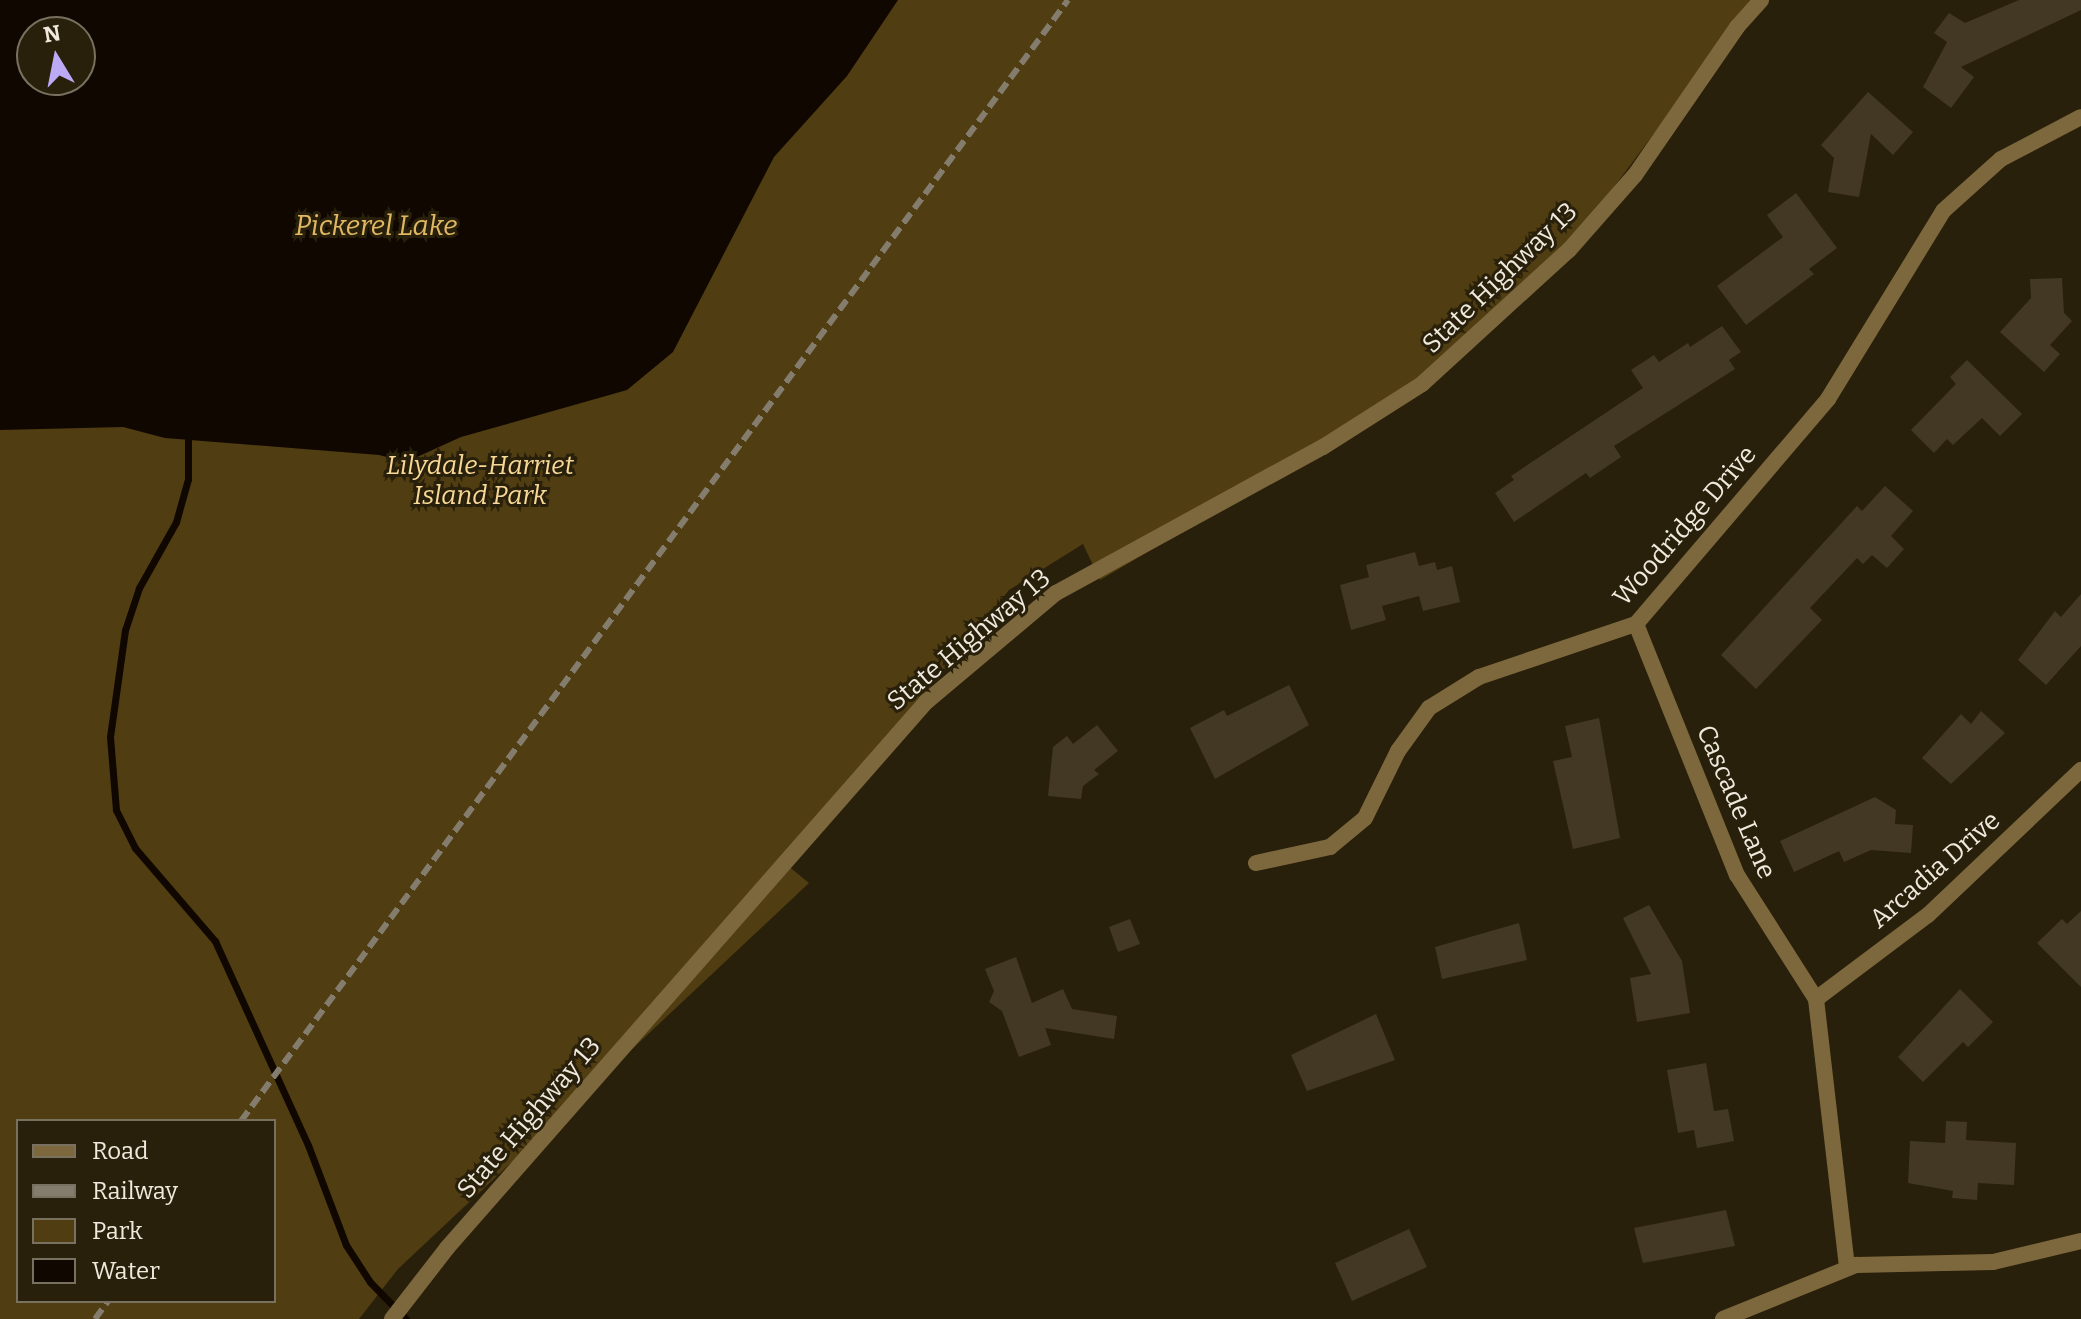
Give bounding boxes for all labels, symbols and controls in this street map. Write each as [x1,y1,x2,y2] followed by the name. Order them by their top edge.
[16,16,96,96] north arrow
[41,19,63,49] text: N
[1416,196,1584,360] street label: State Highway 13
[295,209,457,243] water label: Pickerel Lake
[1607,440,1763,612] street label: Woodridge Drive
[386,450,574,512] park label: Lilydale-Harriet Island Park
[881,563,1057,717] street label: State Highway 13
[1690,721,1782,883] street label: Cascade Lane
[1864,805,2006,935] street label: Arcadia Drive
[451,1031,607,1205] street label: State Highway 13
[16,1119,276,1303] legend
[92,1137,148,1165] text: Road
[92,1177,178,1205] text: Railway
[92,1217,143,1245] text: Park
[92,1257,160,1285] text: Water

